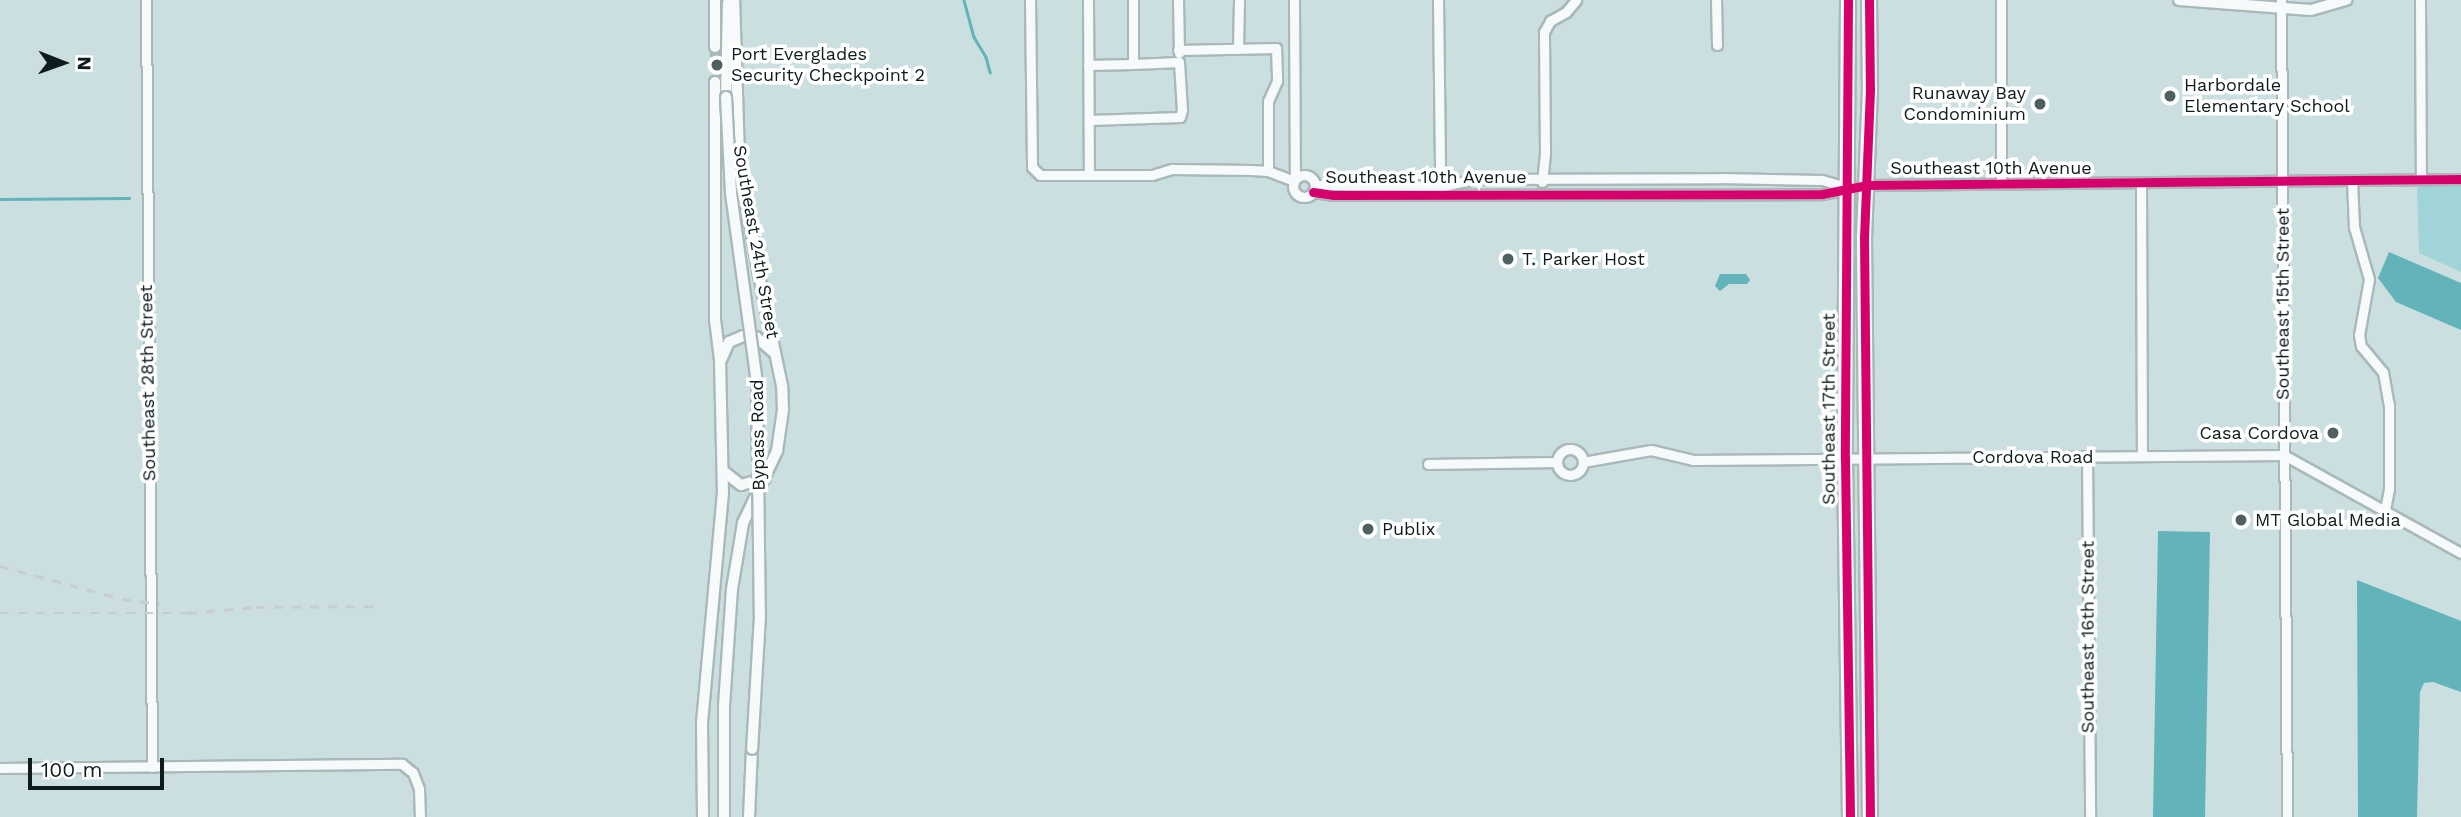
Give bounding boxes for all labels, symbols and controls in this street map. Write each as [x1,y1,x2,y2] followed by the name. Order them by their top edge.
[28,28,98,98] north arrow
[731,44,925,86] place label: Port Everglades Security Checkpoint 2
[73,56,96,71] text: N
[709,57,725,73] marker: Port Everglades Security Checkpoint 2
[2184,75,2350,118] place label: Harbordale Elementary School
[1903,83,2026,126] place label: Runaway Bay Condominium
[2162,88,2178,104] marker: Harbordale Elementary School
[2032,96,2048,112] marker: Runaway Bay Condominium
[728,144,784,340] street label: Southeast 24th Street
[1890,157,2092,179] street label: Southeast 10th Avenue
[1325,166,1527,188] street label: Southeast 10th Avenue
[2272,208,2294,400] street label: Southeast 15th Street
[1522,248,1645,270] place label: T. Parker Host
[1500,251,1516,267] marker: T. Parker Host
[135,285,161,481] street label: Southeast 28th Street
[1818,313,1840,505] street label: Southeast 17th Street
[746,379,770,491] street label: Bypass Road
[2199,422,2319,444] place label: Casa Cordova
[2325,425,2341,441] marker: Casa Cordova
[1972,446,2094,468] street label: Cordova Road
[2255,509,2402,531] place label: MT Global Media
[2233,512,2249,528] marker: MT Global Media
[1382,518,1435,540] place label: Publix
[1360,521,1376,537] marker: Publix
[2077,541,2099,733] street label: Southeast 16th Street
[32,744,168,788] scale bar
[41,757,103,782] text: 100 m

